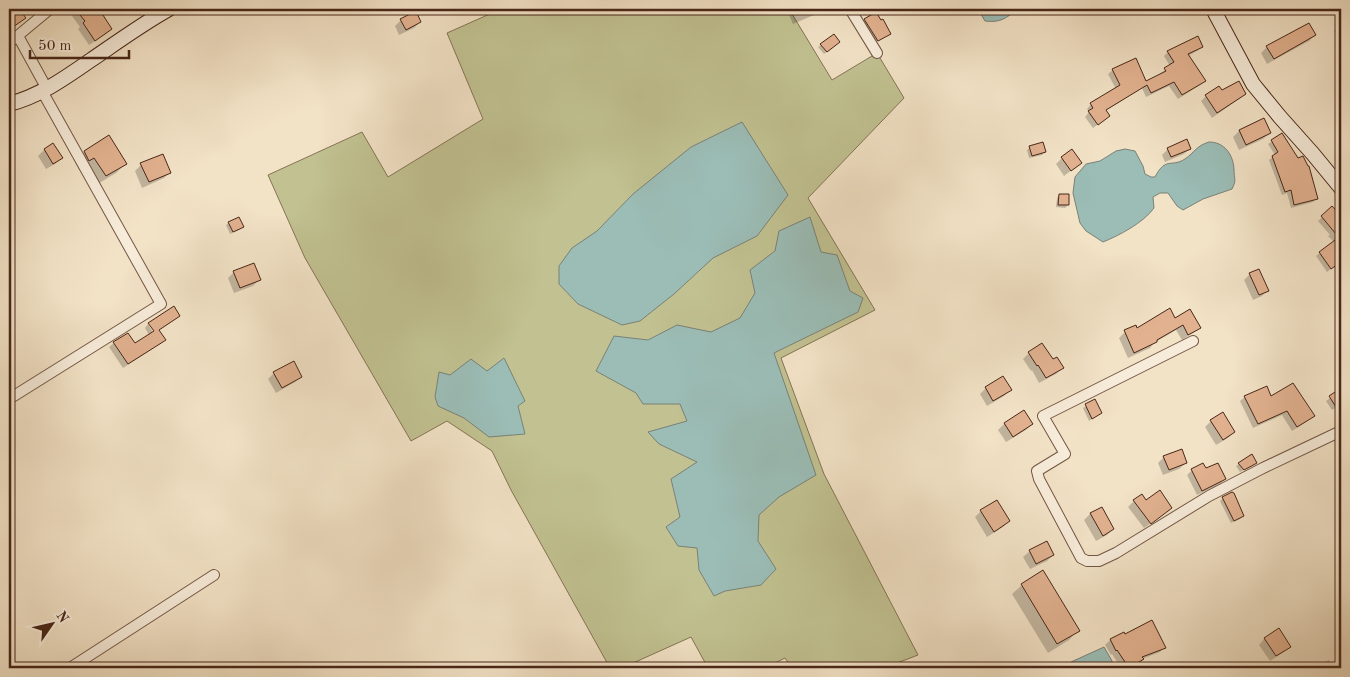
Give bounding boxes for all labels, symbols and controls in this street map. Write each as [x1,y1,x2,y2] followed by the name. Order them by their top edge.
[30,28,129,60] scale bar
[38,39,72,54] text: 50 m
[28,600,78,650] north arrow
[53,609,71,626] text: N

